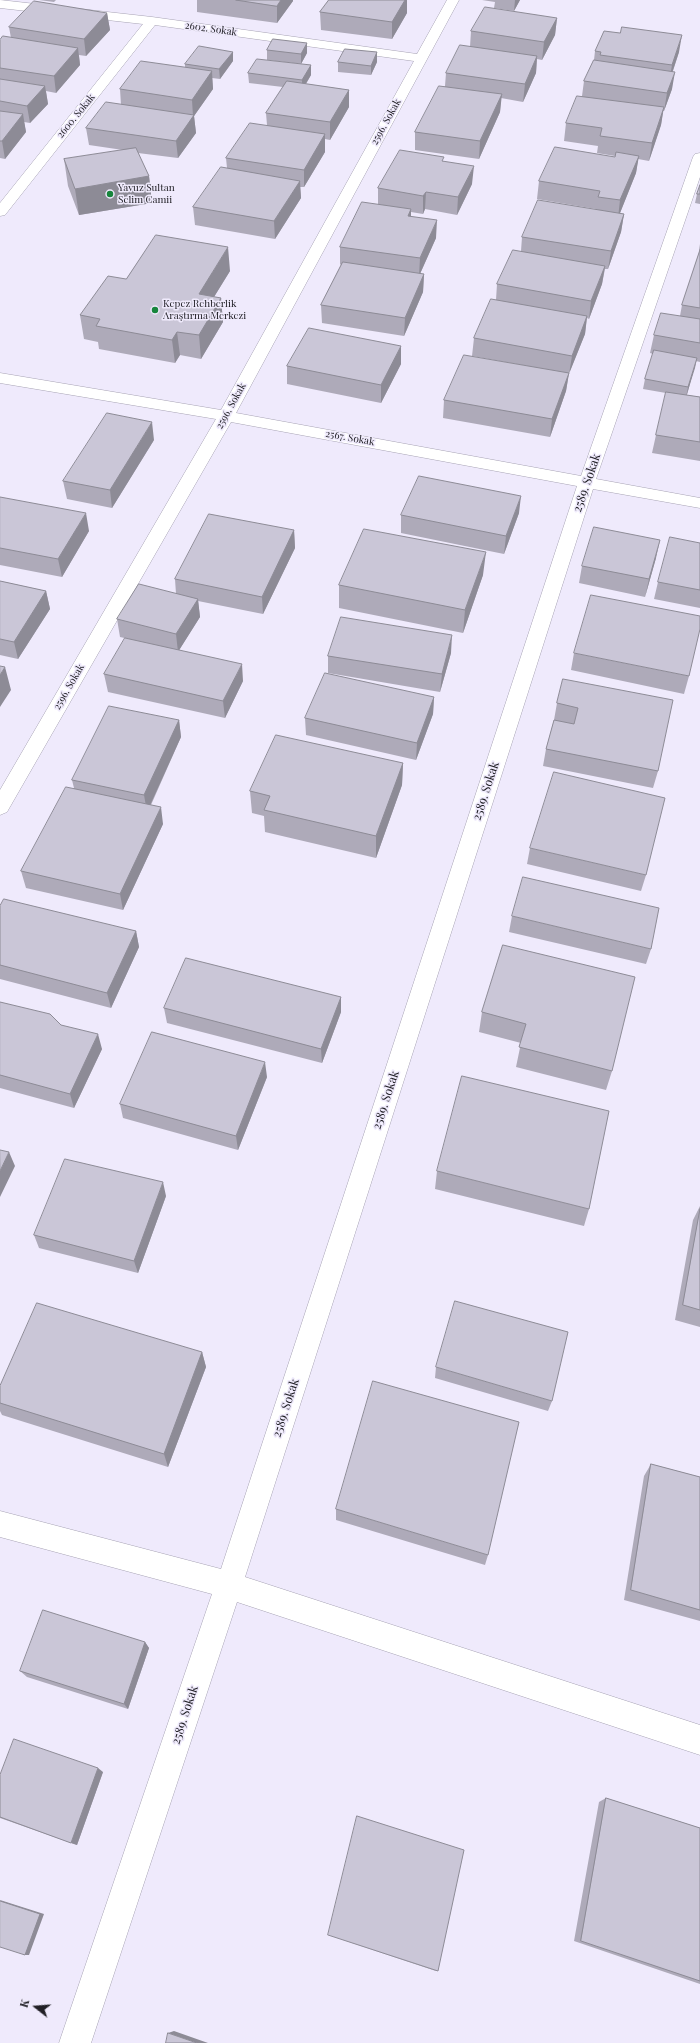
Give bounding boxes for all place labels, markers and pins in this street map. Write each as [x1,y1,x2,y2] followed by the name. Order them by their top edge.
[118,182,175,206] place label: Yavuz Sultan Selim Camii
[105,189,115,199] marker: Yavuz Sultan Selim Camii
[163,298,246,322] place label: Kepez Rehberlik Araştırma Merkezi
[150,305,160,315] marker: Kepez Rehberlik Araştırma Merkezi

